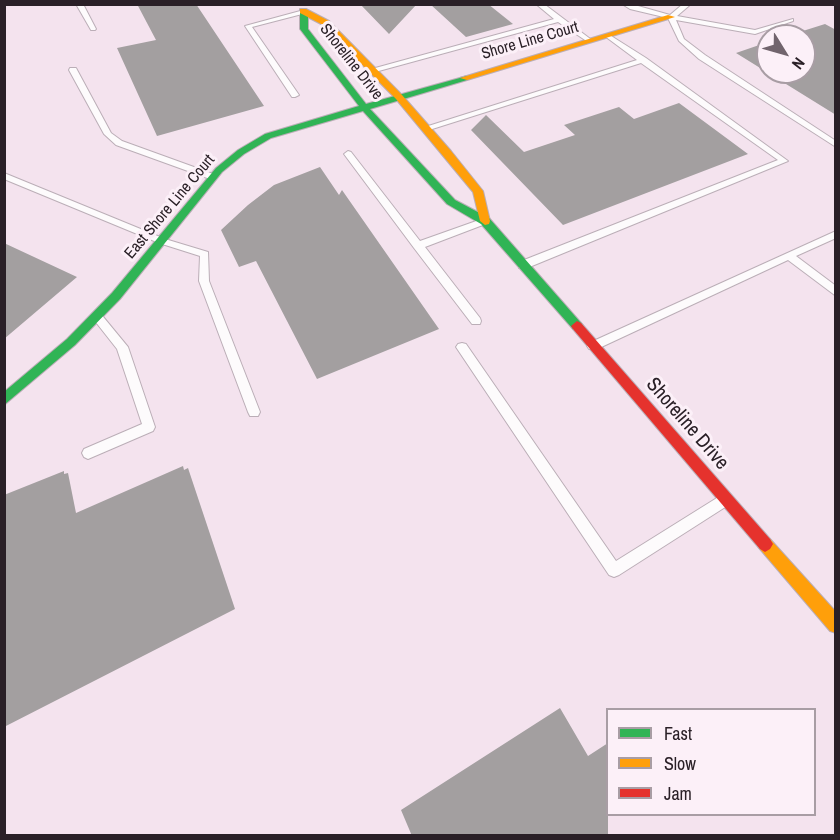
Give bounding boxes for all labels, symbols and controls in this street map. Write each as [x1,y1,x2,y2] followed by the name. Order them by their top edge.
[479,18,581,64] street label: Shore Line Court
[315,20,387,104] street label: Shoreline Drive
[756,24,816,84] north arrow
[787,53,810,74] text: N
[121,151,219,263] street label: East Shore Line Court
[641,373,733,475] street label: Shoreline Drive
[606,708,816,816] legend
[664,721,692,746] text: Fast
[664,751,696,776] text: Slow
[664,781,692,806] text: Jam

